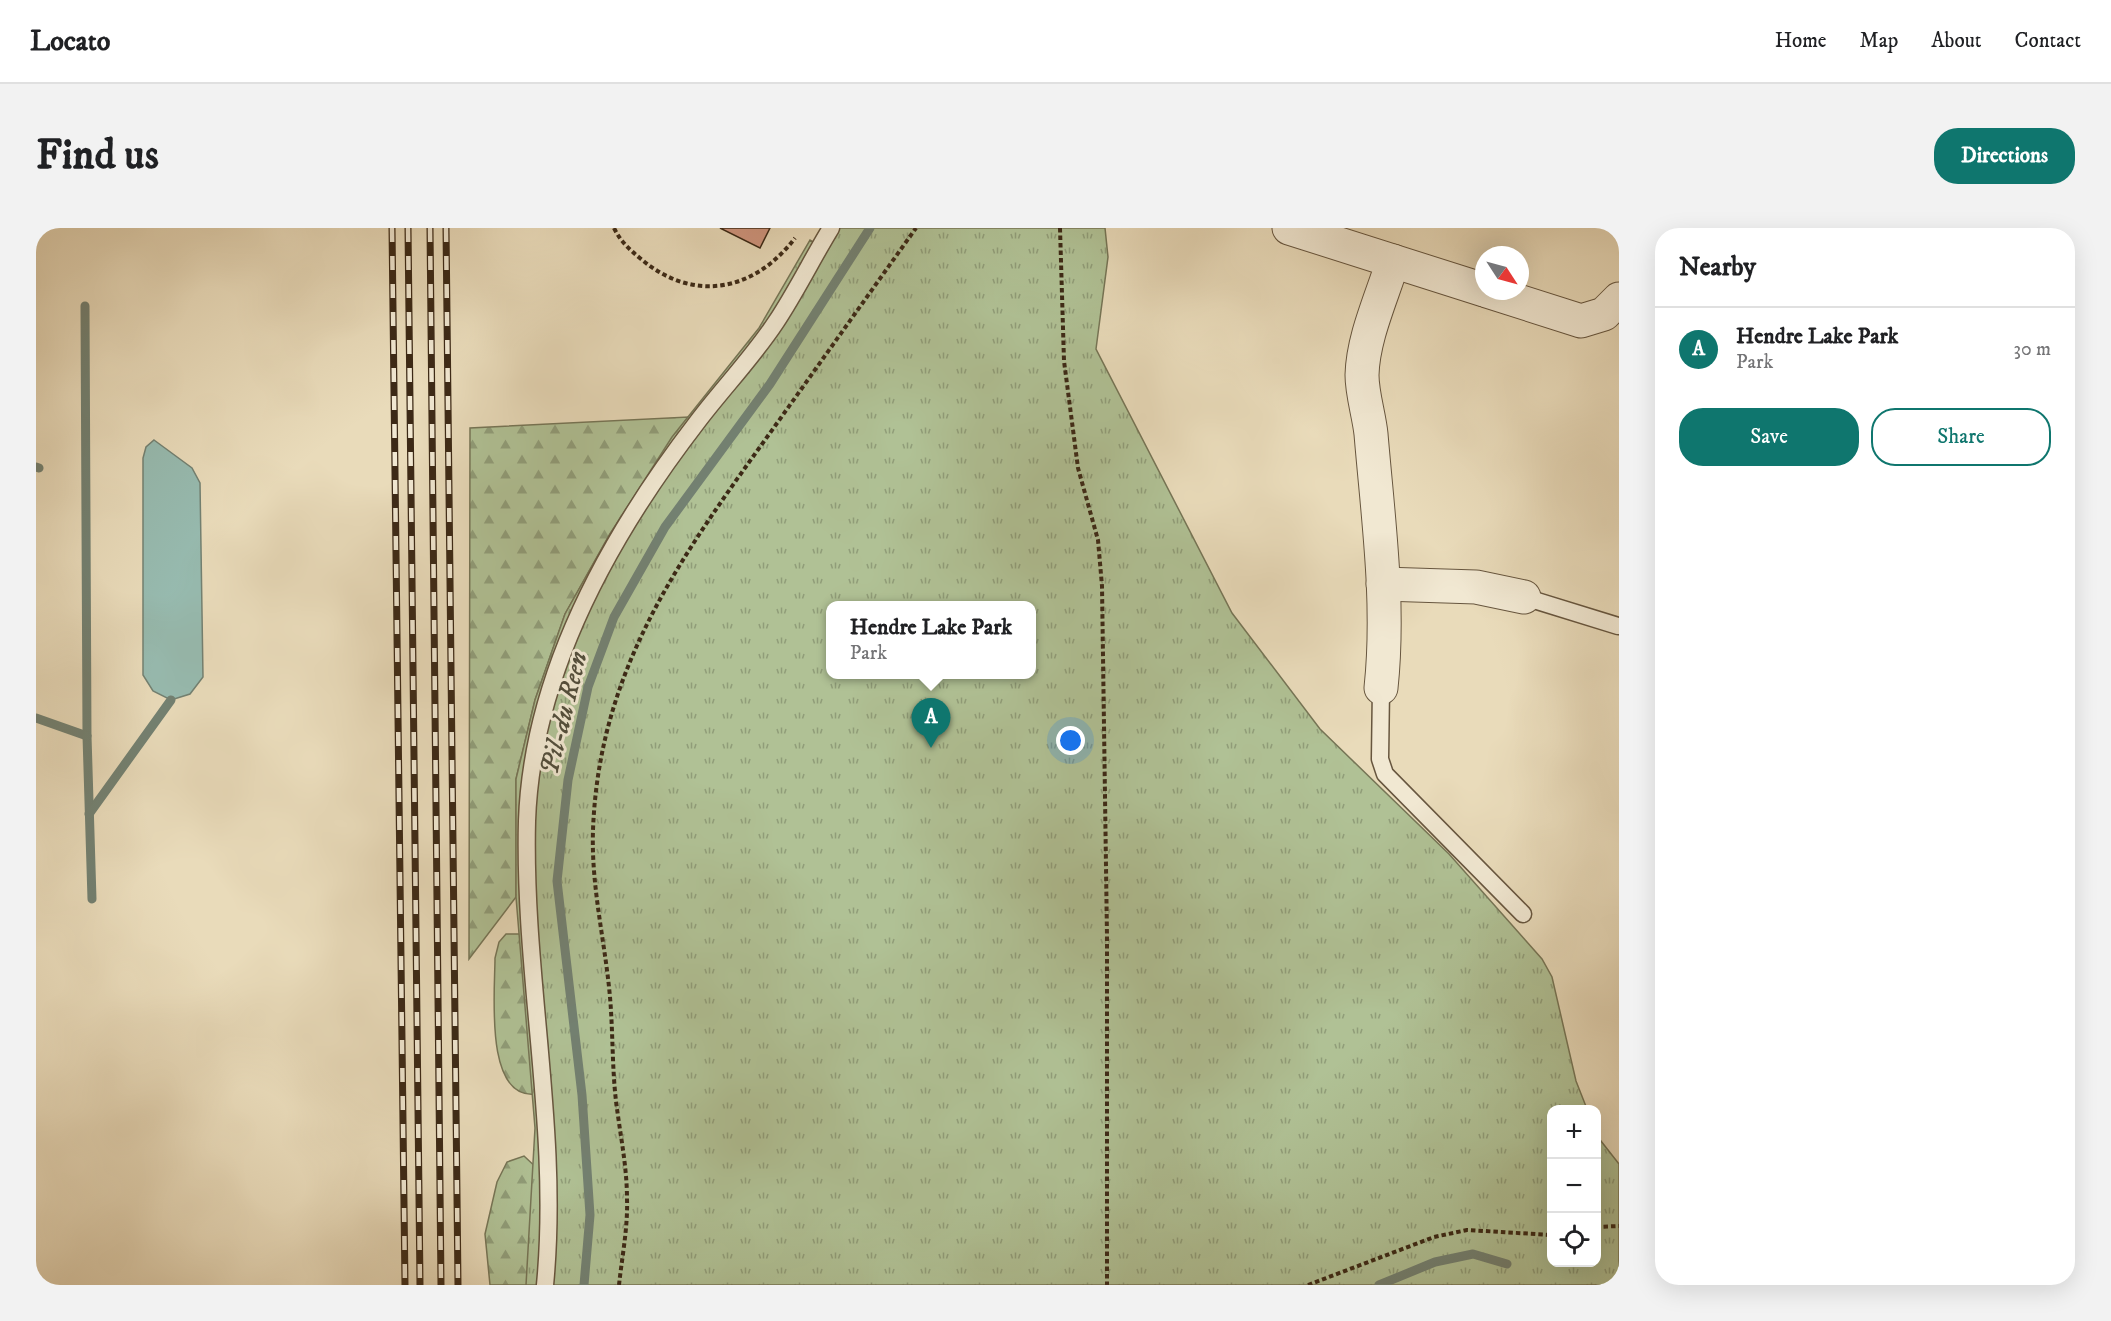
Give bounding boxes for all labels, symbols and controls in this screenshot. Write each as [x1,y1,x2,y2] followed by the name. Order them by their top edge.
[30,24,110,59] text: Locato
[1775,28,1827,54] text: Home
[1860,28,1898,54] text: Map
[1931,28,1982,54] text: About
[2015,28,2081,54] text: Contact
[1934,128,2075,184] button: Directions
[36,130,159,182] text: Find us
[1475,246,1529,300] north arrow
[1679,251,1756,284] text: Nearby
[1736,323,1899,350] text: Hendre Lake Park
[1692,337,1705,362] text: A
[2013,337,2051,362] text: 30 m
[1736,350,1773,375] text: Park
[1679,408,1859,466] button: Save
[1871,408,2051,466] button: Share
[826,601,1036,679] popup
[850,614,1012,641] text: Hendre Lake Park
[850,641,887,666] text: Park
[532,648,596,778] water label: Pil-du Reen
[912,698,950,748] pin: A
[1056,726,1085,755] your location
[1547,1105,1601,1267] map controls
[1547,1105,1601,1159] button: +
[1547,1159,1601,1213] button: −
[1547,1213,1601,1267] button: locate

